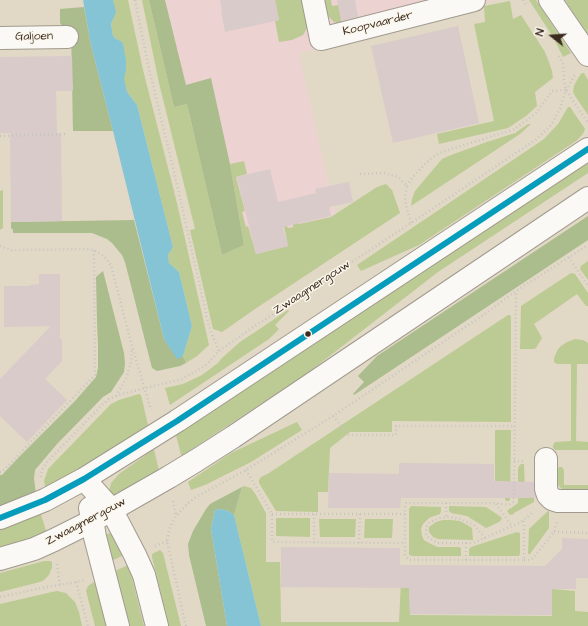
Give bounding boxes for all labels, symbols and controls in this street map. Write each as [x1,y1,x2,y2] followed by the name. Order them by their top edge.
[341,8,415,40] street label: Koopvaarder
[532,16,572,56] north arrow
[532,27,548,38] text: N
[15,29,53,45] street label: Galjoen
[271,258,353,318] street label: Zwaagmergouw
[303,329,313,339] unlabelled marker
[43,495,129,549] street label: Zwaagmergouw

